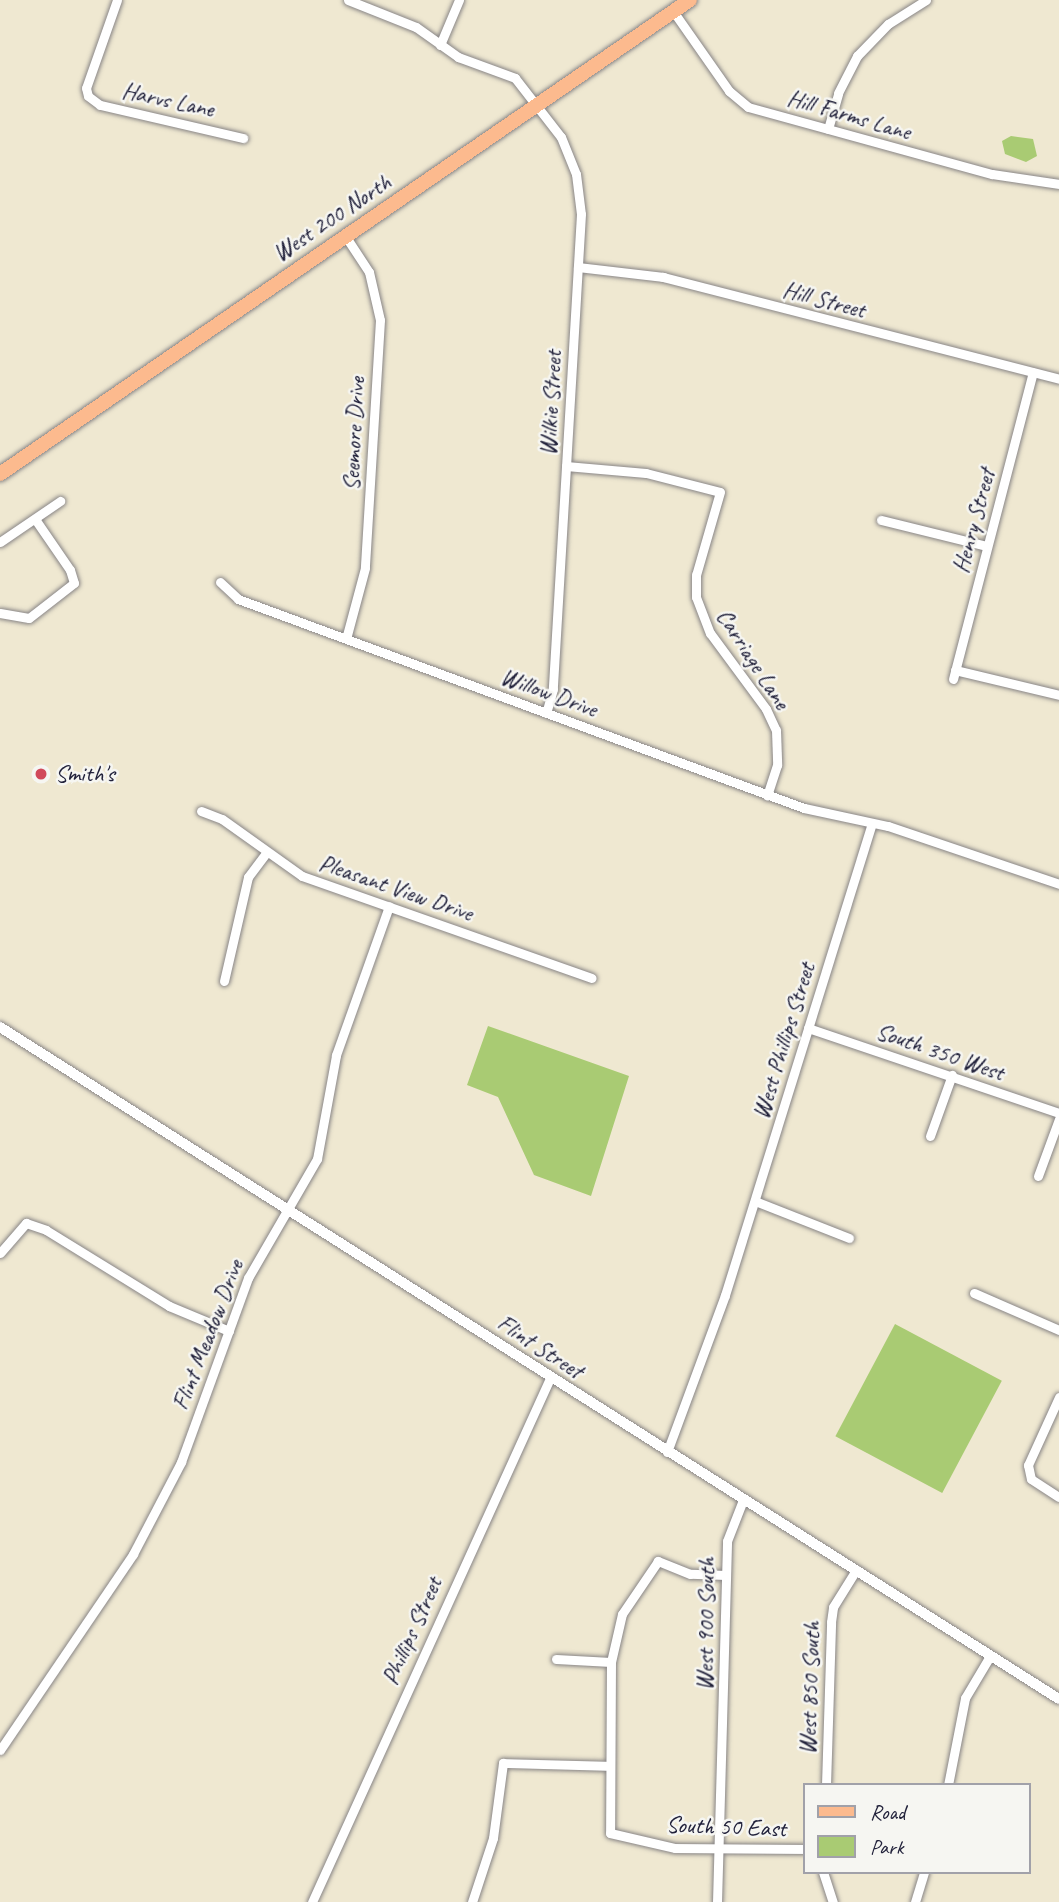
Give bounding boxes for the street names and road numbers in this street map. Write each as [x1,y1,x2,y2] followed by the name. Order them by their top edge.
[119,76,217,124] street label: Harvs Lane
[783,83,915,147] street label: Hill Farms Lane
[268,168,396,268] street label: West 200 North
[779,275,869,325] street label: Hill Street
[534,349,568,457] street label: Wilkie Street
[337,376,371,492] street label: Seemore Drive
[946,466,1002,576] street label: Henry Street
[710,603,796,715] street label: Carriage Lane
[497,662,601,724] street label: Willow Drive
[315,848,477,928] street label: Pleasant View Drive
[747,959,821,1123] street label: West Phillips Street
[872,1017,1008,1087] street label: South 350 West
[166,1256,250,1414] street label: Flint Meadow Drive
[492,1309,588,1385] street label: Flint Street
[690,1557,722,1691] street label: West 900 South
[375,1573,449,1689] street label: Phillips Street
[793,1621,827,1755] street label: West 850 South
[665,1811,787,1843] street label: South 50 East

